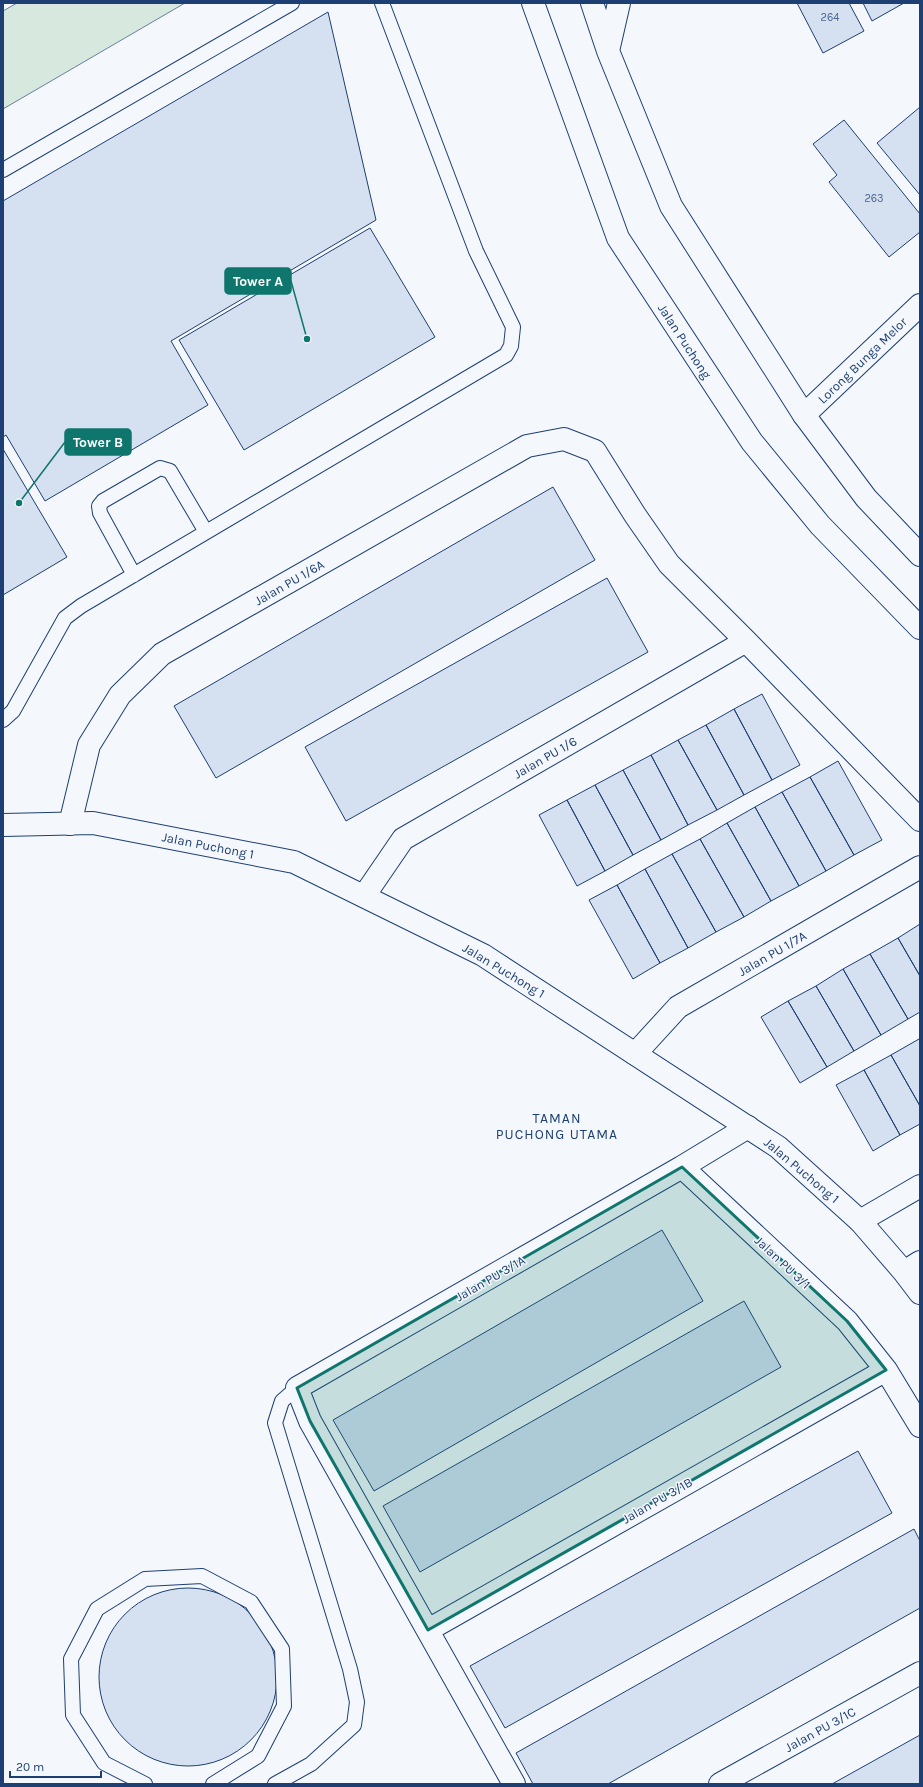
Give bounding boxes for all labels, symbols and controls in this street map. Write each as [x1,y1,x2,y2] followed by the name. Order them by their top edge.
[821,11,839,24] house number: 264
[864,192,884,205] house number: 263
[225,268,291,294] callout: Tower A
[233,273,283,290] text: Tower A
[655,301,715,382] street label: Jalan Puchong
[815,314,910,407] street label: Lorong Bunga Melor
[65,429,131,455] callout: Tower B
[73,434,123,451] text: Tower B
[252,556,327,608] street label: Jalan PU 1/6A
[511,733,579,781] street label: Jalan PU 1/6
[161,829,255,862] street label: Jalan Puchong 1
[735,928,810,979] street label: Jalan PU 1/7A
[460,940,548,1001] street label: Jalan Puchong 1
[496,1110,618,1143] district label: TAMAN PUCHONG UTAMA
[761,1135,842,1206] street label: Jalan Puchong 1
[752,1233,814,1292] street label: Jalan PU 3/1
[453,1252,528,1304] street label: Jalan PU 3/1A
[619,1474,695,1527] street label: Jalan PU 3/1B
[782,1704,858,1755] street label: Jalan PU 3/1C
[10,1753,101,1779] scale bar
[16,1760,44,1774] text: 20 m

